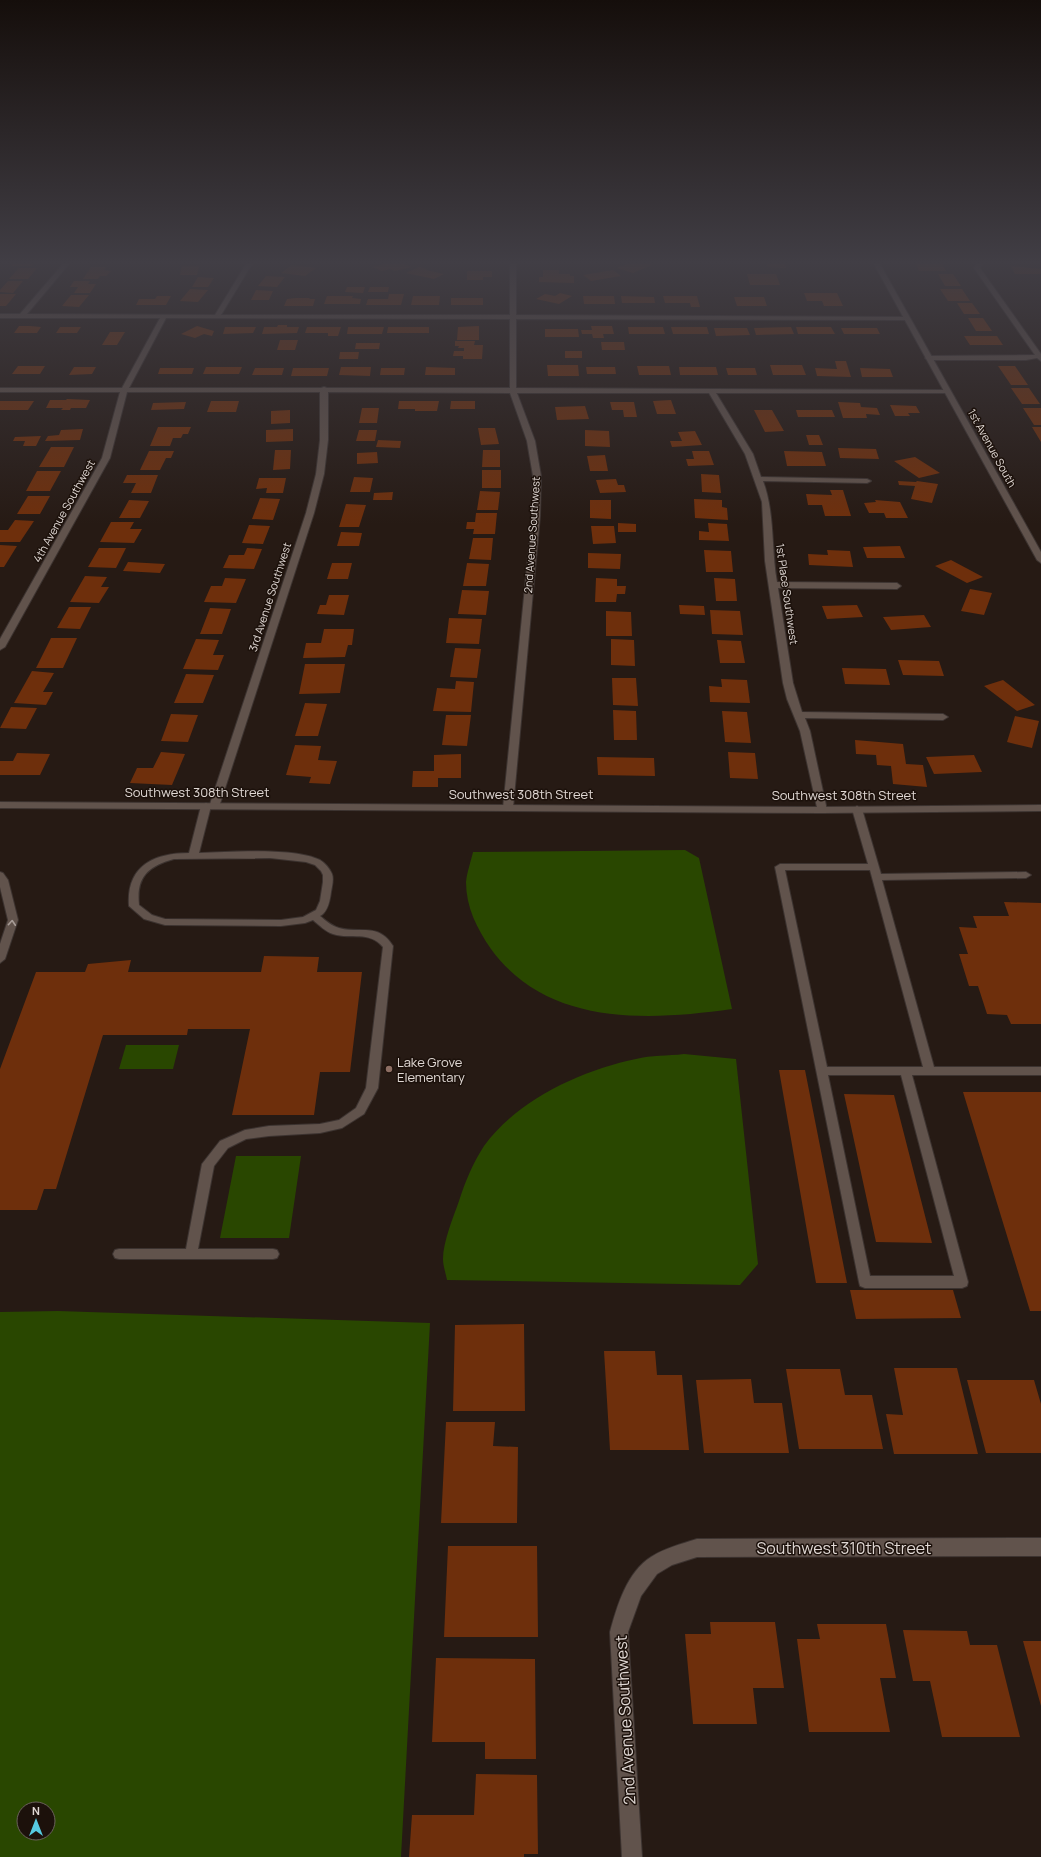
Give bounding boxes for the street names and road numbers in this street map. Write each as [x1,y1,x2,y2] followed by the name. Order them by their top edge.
[965,406,1020,490] street label: 1st Avenue South
[29,457,98,565] street label: 4th Avenue Southwest
[520,476,543,594] street label: 2nd Avenue Southwest
[245,540,294,653] street label: 3rd Avenue Southwest
[773,542,802,646] street label: 1st Place Southwest
[125,783,269,801] street label: Southwest 308th Street
[449,785,593,803] street label: Southwest 308th Street
[772,786,916,804] street label: Southwest 308th Street
[756,1537,932,1559] street label: Southwest 310th Street
[610,1634,640,1806] street label: 2nd Avenue Southwest

